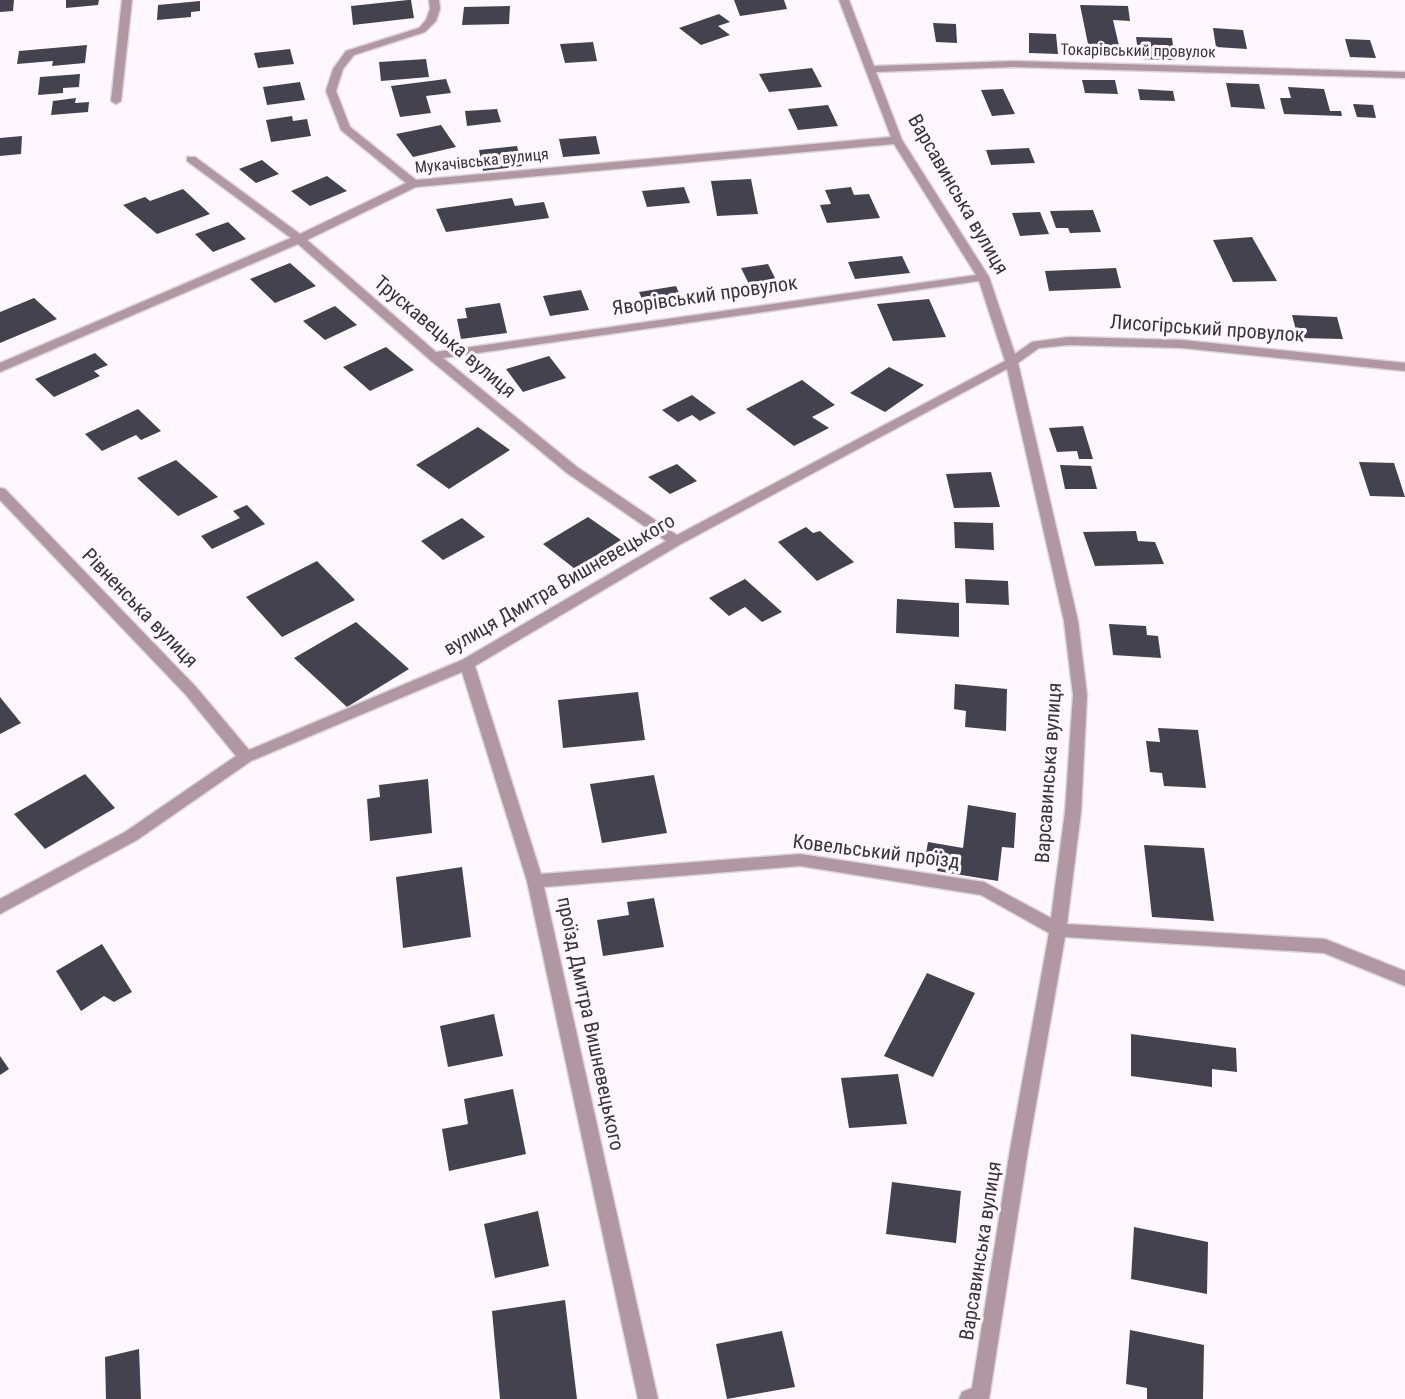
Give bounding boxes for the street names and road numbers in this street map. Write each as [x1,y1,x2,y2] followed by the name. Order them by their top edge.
[1060,41,1216,63] street label: Токарівський провулок
[901,111,1013,279] street label: Варсавинська вулиця
[414,145,550,179] street label: Мукачівська вулиця
[368,272,520,404] street label: Трускавецька вулиця
[611,272,799,322] street label: Яворівський провулок
[1109,311,1305,349] street label: Лисогірський провулок
[440,510,680,662] street label: вулиця Дмитра Вишневецького
[76,544,202,674] street label: Рівненська вулиця
[1032,682,1068,864] street label: Варсавинська вулиця
[791,831,961,875] street label: Ковельський проїзд
[550,895,628,1153] street label: проїзд Дмитра Вишневецького
[956,1160,1008,1342] street label: Варсавинська вулиця

